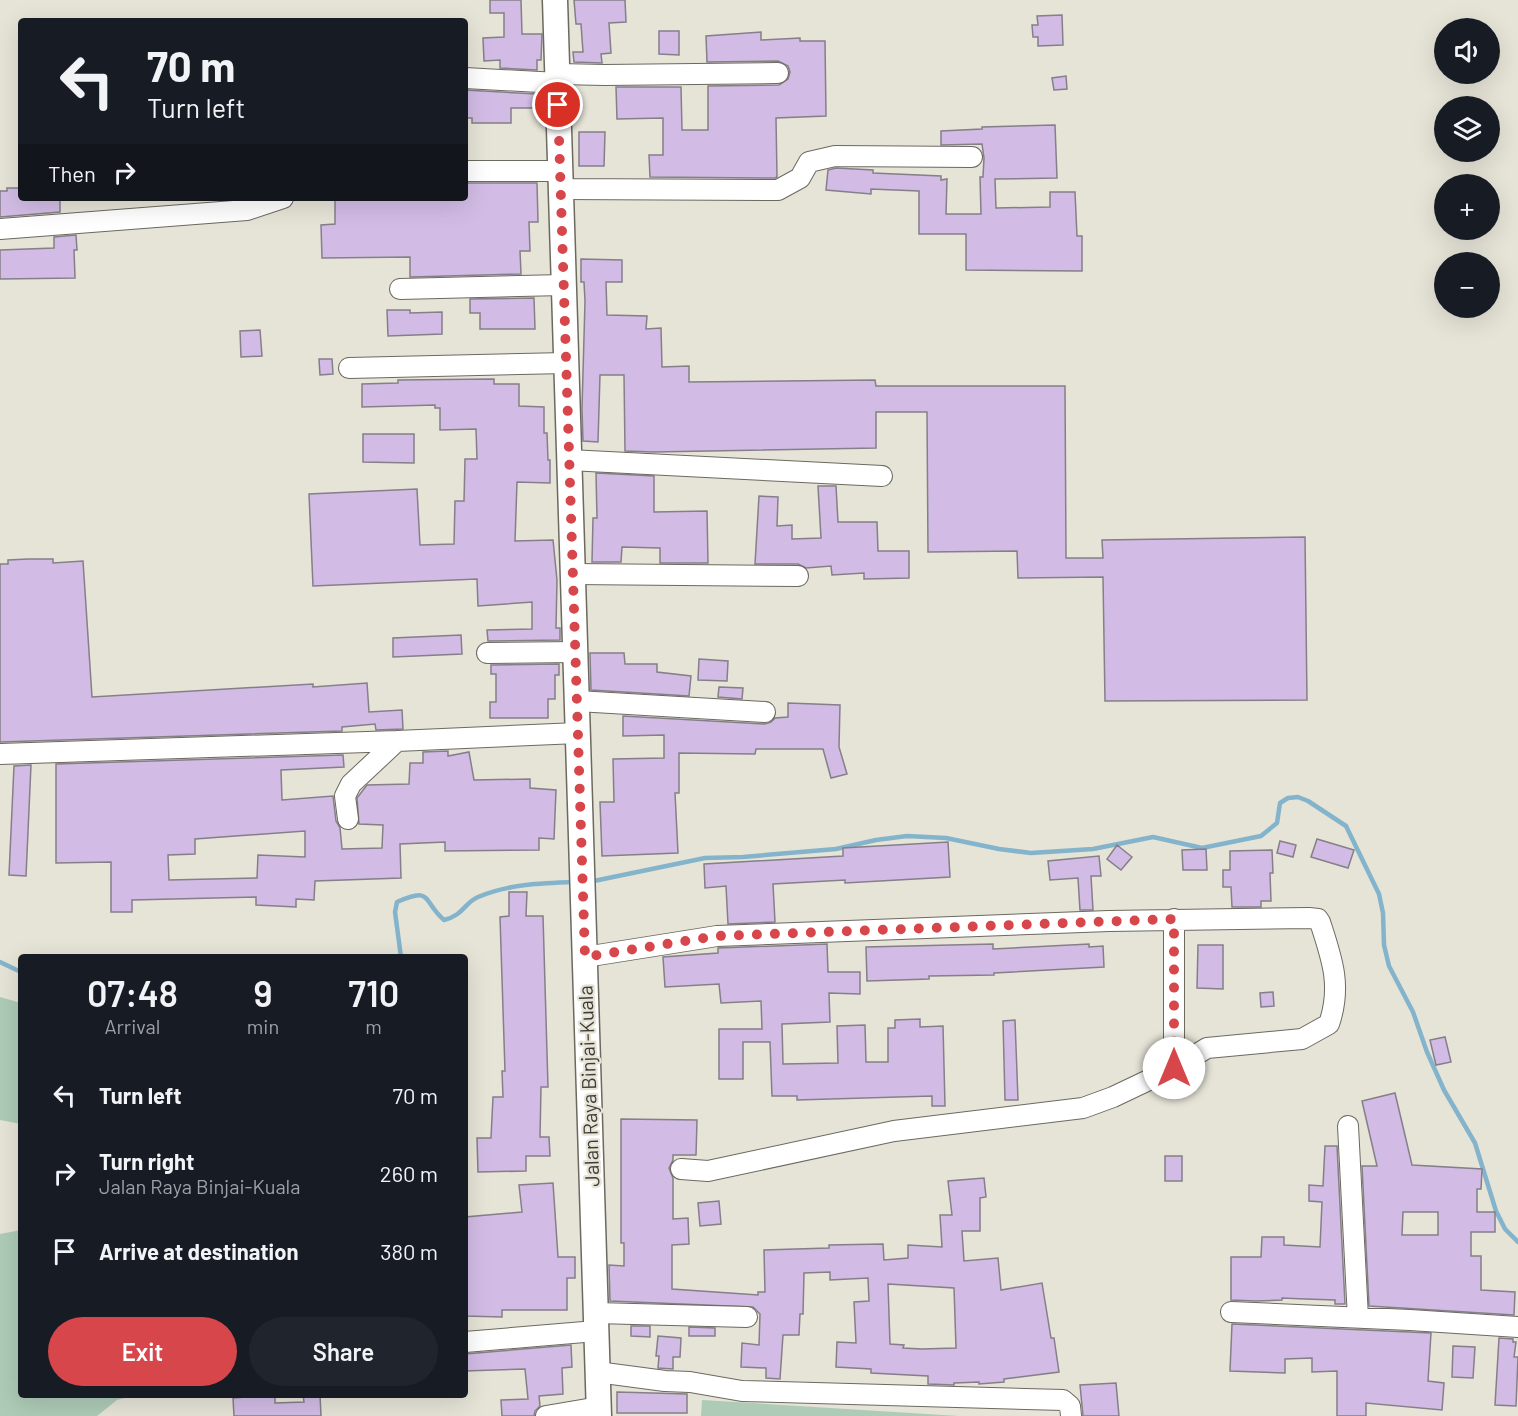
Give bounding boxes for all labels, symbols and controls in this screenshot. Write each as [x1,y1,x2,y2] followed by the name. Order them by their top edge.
[1434,18,1500,318] map controls
[1434,18,1500,84] button: sound
[147,40,235,90] text: 70 m
[48,42,126,120] icon: left
[532,79,583,130] pin
[541,88,574,121] icon: arrive
[147,91,245,123] text: Turn left
[1434,96,1500,162] button: layers
[108,156,141,189] icon: right
[48,160,96,186] text: Then
[1434,174,1500,240] button: +
[1434,252,1500,318] button: −
[87,971,178,1014] text: 07:48
[254,971,273,1014] text: 9
[348,971,399,1014] text: 710
[572,985,604,1187] street label: Jalan Raya Binjai-Kuala
[104,1014,160,1038] text: Arrival
[247,1014,279,1038] text: min
[365,1014,382,1038] text: m
[1142,1036,1206,1100] position arrow
[48,1079,81,1112] icon: left
[99,1082,182,1108] text: Turn left
[393,1082,438,1108] text: 70 m
[99,1148,194,1174] text: Turn right
[48,1157,81,1190] icon: right
[380,1160,438,1186] text: 260 m
[99,1174,300,1198] text: Jalan Raya Binjai-Kuala
[48,1235,81,1268] icon: arrive
[99,1238,298,1264] text: Arrive at destination
[380,1238,438,1264] text: 380 m
[48,1317,237,1386] button: Exit
[249,1317,438,1386] button: Share

